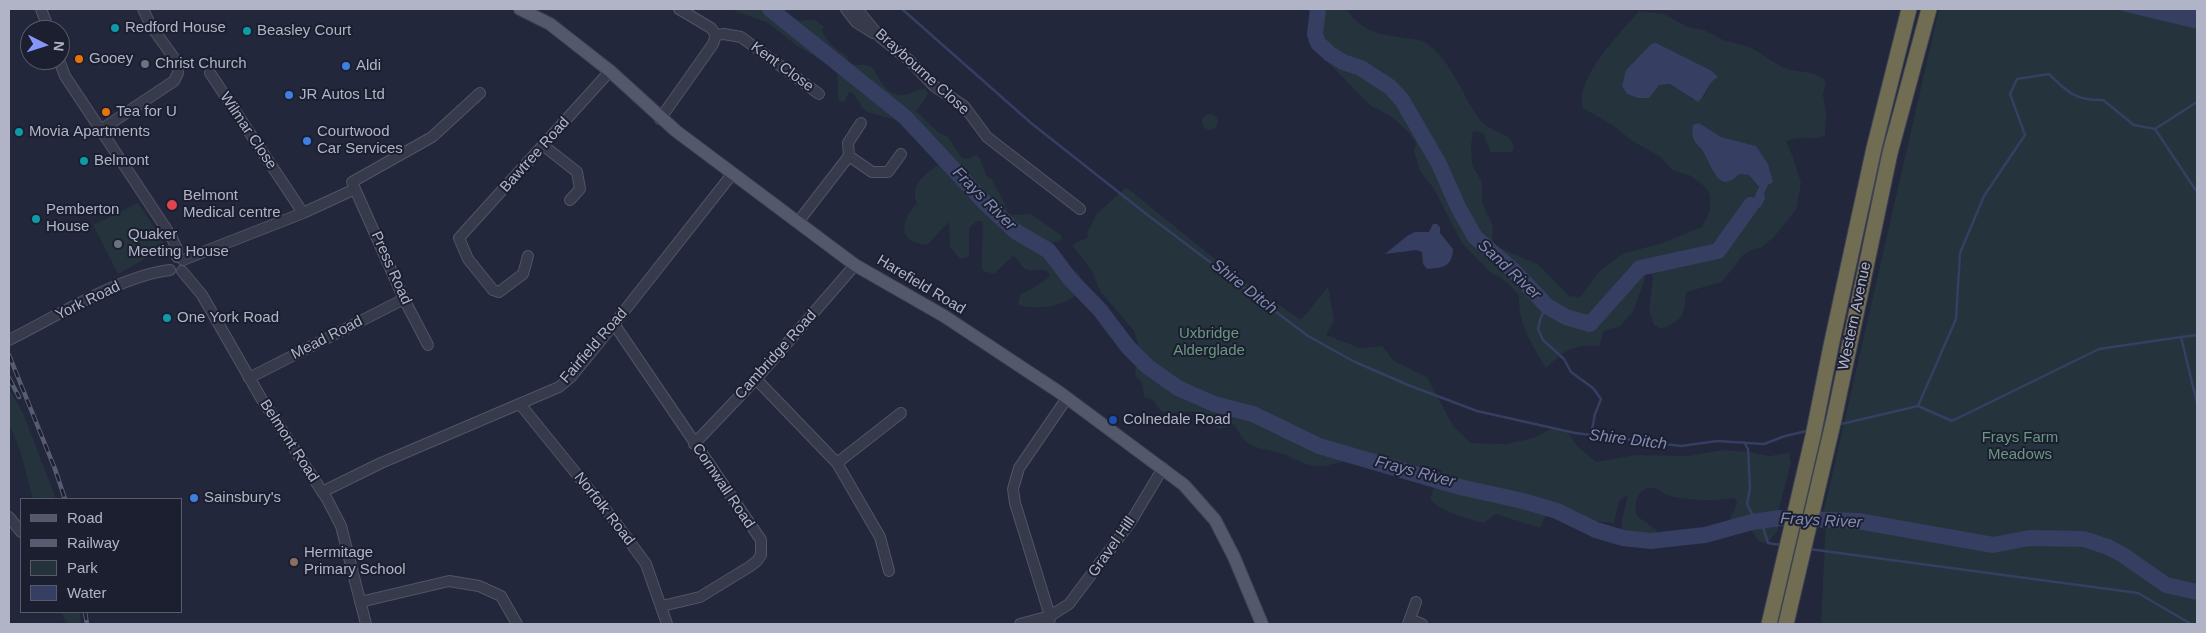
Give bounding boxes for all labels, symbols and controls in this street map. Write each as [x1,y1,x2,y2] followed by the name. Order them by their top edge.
[125,19,226,37] place label: Redford House
[20,20,70,70] north arrow
[109,22,121,34] marker: Redford House
[257,22,351,40] place label: Beasley Court
[241,25,253,37] marker: Beasley Court
[871,25,973,119] street label: Braybourne Close
[747,38,817,96] street label: Kent Close
[51,40,67,52] text: N
[89,50,133,68] place label: Gooey
[73,53,85,65] marker: Gooey
[155,55,247,73] place label: Christ Church
[356,57,381,75] place label: Aldi
[139,58,151,70] marker: Christ Church
[340,60,352,72] marker: Aldi
[299,86,385,104] place label: JR Autos Ltd
[216,89,280,173] street label: Wilmar Close
[283,89,295,101] marker: JR Autos Ltd
[116,103,177,121] place label: Tea for U
[100,106,112,118] marker: Tea for U
[497,114,573,196] street label: Bawtree Road
[29,123,150,141] place label: Movia Apartments
[317,123,403,158] place label: Courtwood Car Services
[13,126,25,138] marker: Movia Apartments
[301,135,313,147] marker: Courtwood Car Services
[94,152,149,170] place label: Belmont
[78,155,90,167] marker: Belmont
[948,163,1020,235] water label: Frays River
[183,187,281,222] place label: Belmont Medical centre
[165,198,179,212] marker: Belmont Medical centre
[46,201,119,236] place label: Pemberton House
[30,213,42,225] marker: Pemberton House
[128,226,229,261] place label: Quaker Meeting House
[367,229,415,307] street label: Press Road
[1474,236,1544,304] water label: Sand River
[112,238,124,250] marker: Quaker Meeting House
[873,252,969,318] street label: Harefield Road
[1207,255,1281,319] water label: Shire Ditch
[1835,260,1875,372] street label: Western Avenue
[53,278,123,324] street label: York Road
[557,305,631,387] street label: Fairfield Road
[731,307,821,403] street label: Cambridge Road
[177,309,279,327] place label: One York Road
[161,312,173,324] marker: One York Road
[288,312,366,364] street label: Mead Road
[1173,325,1245,360] park label: Uxbridge Alderglade
[256,396,322,486] street label: Belmont Road
[1123,411,1231,429] place label: Colnedale Road
[1107,414,1119,426] marker: Colnedale Road
[1588,426,1668,454] water label: Shire Ditch
[1982,429,2058,464] park label: Frays Farm Meadows
[688,440,758,532] street label: Cornwall Road
[1373,452,1457,492] water label: Frays River
[570,469,638,549] street label: Norfolk Road
[204,489,281,507] place label: Sainsbury's
[188,492,200,504] marker: Sainsbury's
[20,498,182,613] legend
[67,509,103,526] text: Road
[1780,509,1862,533] water label: Frays River
[1085,514,1139,580] street label: Gravel Hill
[67,534,120,551] text: Railway
[304,544,406,579] place label: Hermitage Primary School
[288,556,300,568] marker: Hermitage Primary School
[67,559,98,576] text: Park
[67,584,106,601] text: Water

